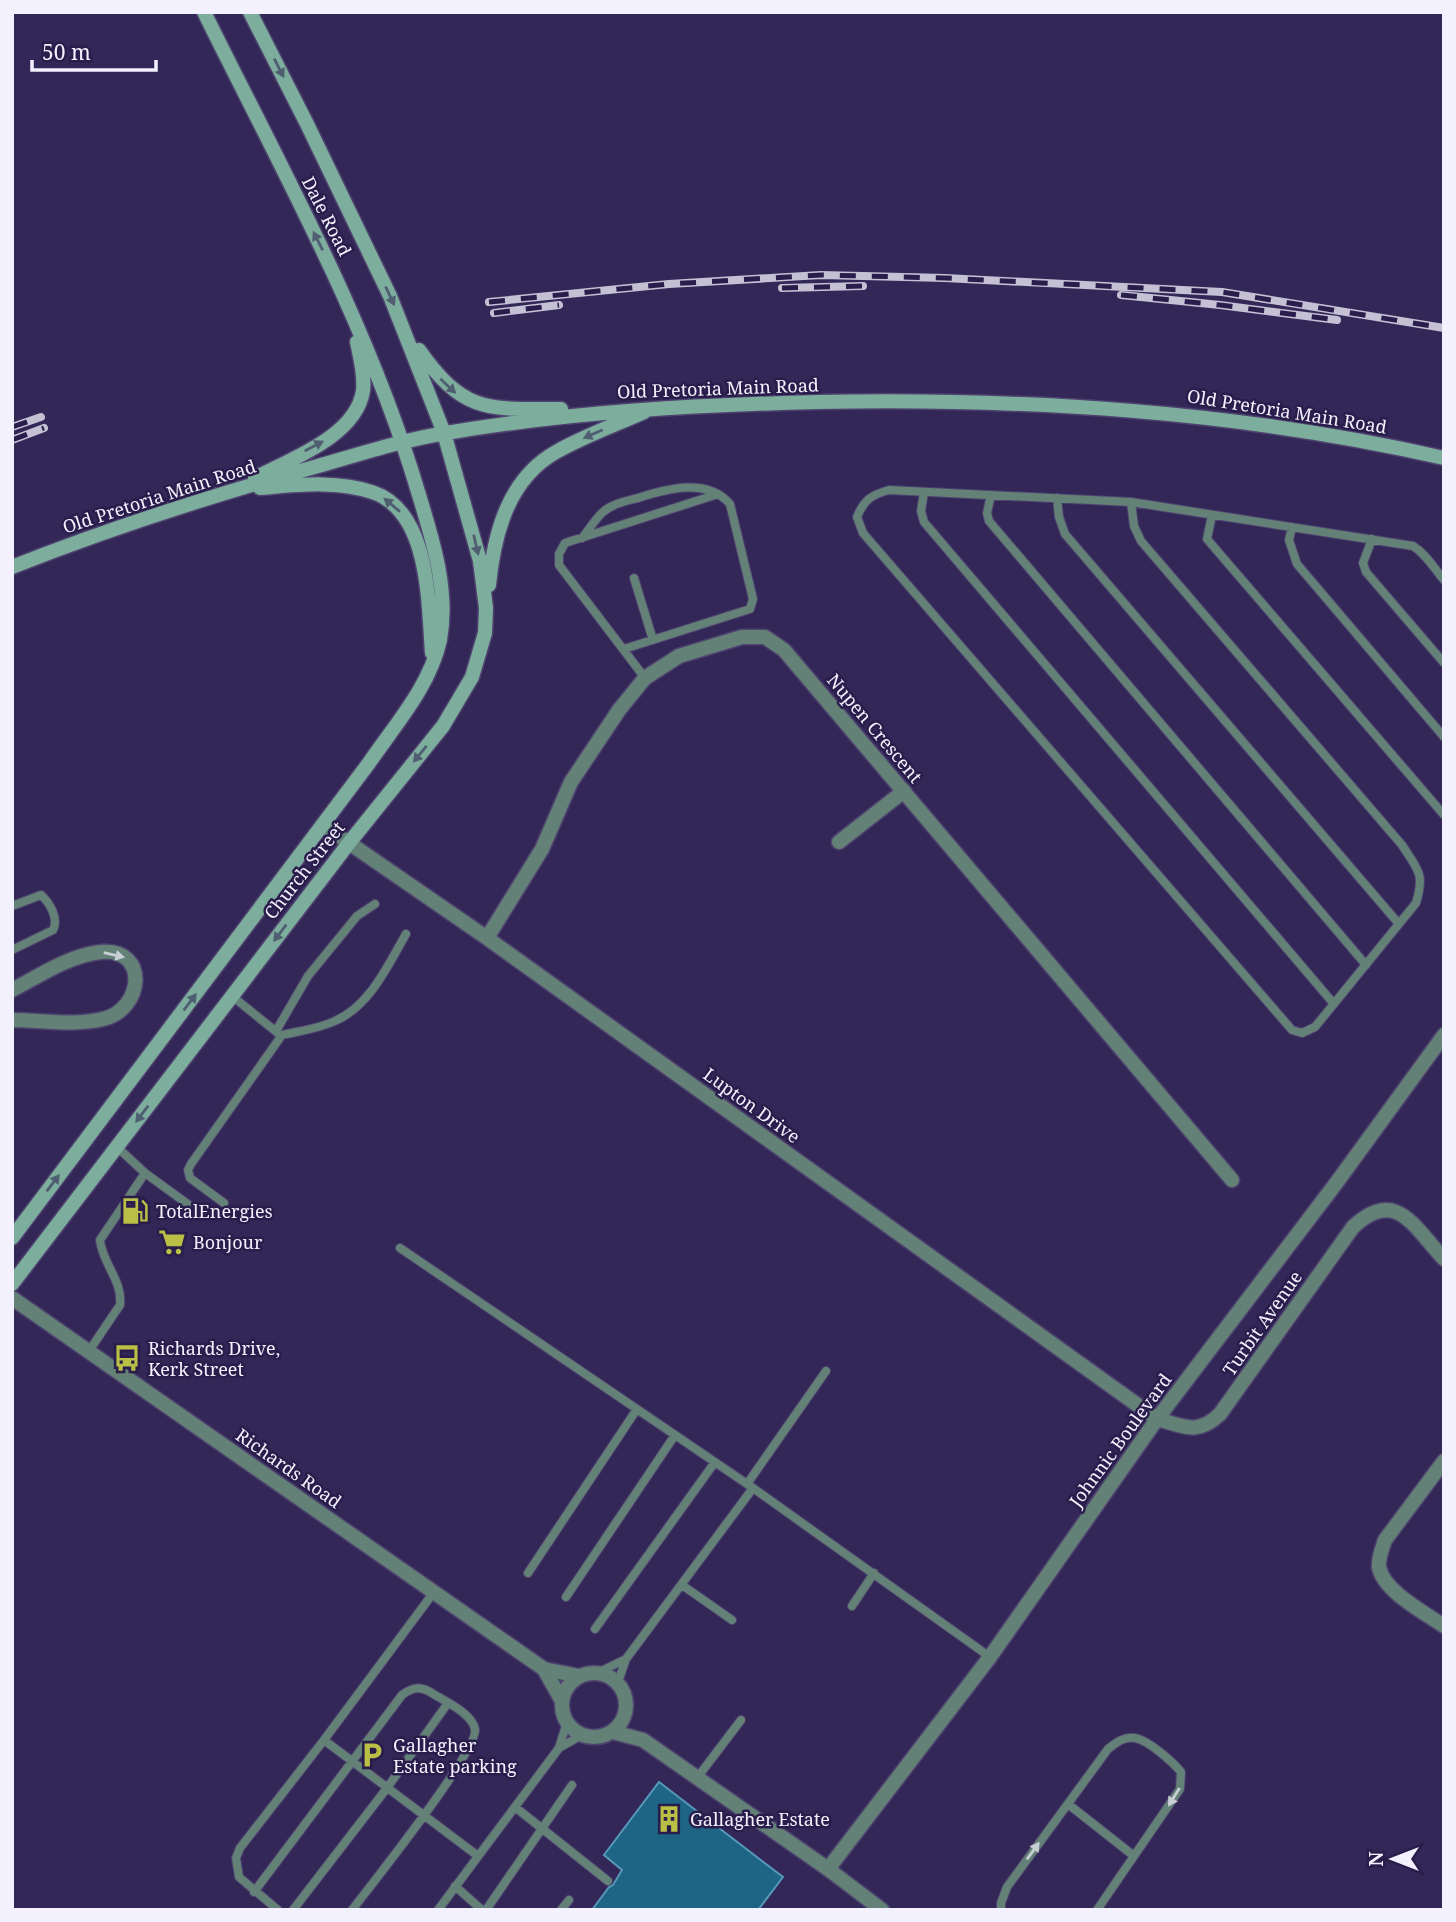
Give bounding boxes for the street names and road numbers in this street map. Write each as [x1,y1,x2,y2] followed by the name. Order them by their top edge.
[297,172,357,260] street label: Dale Road
[617,372,819,404] street label: Old Pretoria Main Road
[1185,383,1389,439] street label: Old Pretoria Main Road
[59,453,259,539] street label: Old Pretoria Main Road
[822,668,928,788] street label: Nupen Crescent
[258,816,350,924] street label: Church Street
[699,1062,805,1148] street label: Lupton Drive
[1217,1266,1307,1380] street label: Turbit Avenue
[1063,1368,1177,1512] street label: Johnnic Boulevard
[231,1423,347,1513] street label: Richards Road

